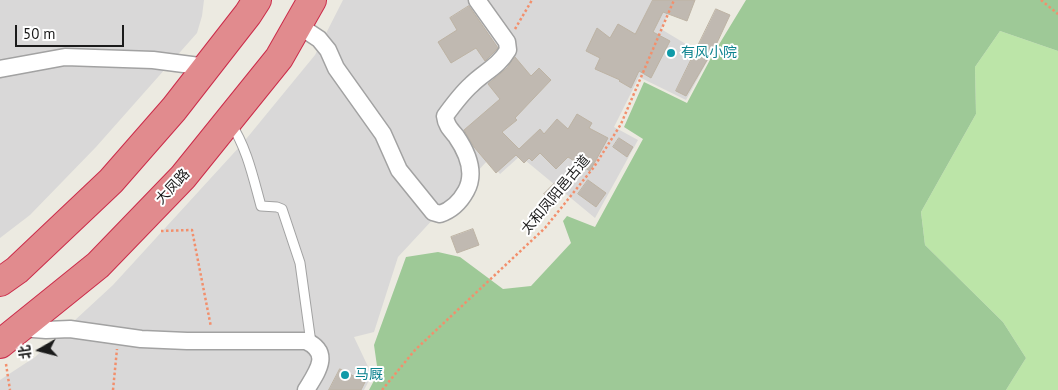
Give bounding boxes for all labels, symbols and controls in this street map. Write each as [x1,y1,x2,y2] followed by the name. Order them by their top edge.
[18,15,126,47] scale bar
[23,24,56,43] text: 50 m
[681,45,737,61] place label: 有风小院
[665,47,677,59] marker: 有风小院
[518,152,594,238] street label: 太和凤阳邑古道
[153,166,193,208] street label: 大凤路
[15,325,65,375] north arrow
[15,344,35,360] text: 北
[355,367,383,383] place label: 马厩
[339,369,351,381] marker: 马厩

